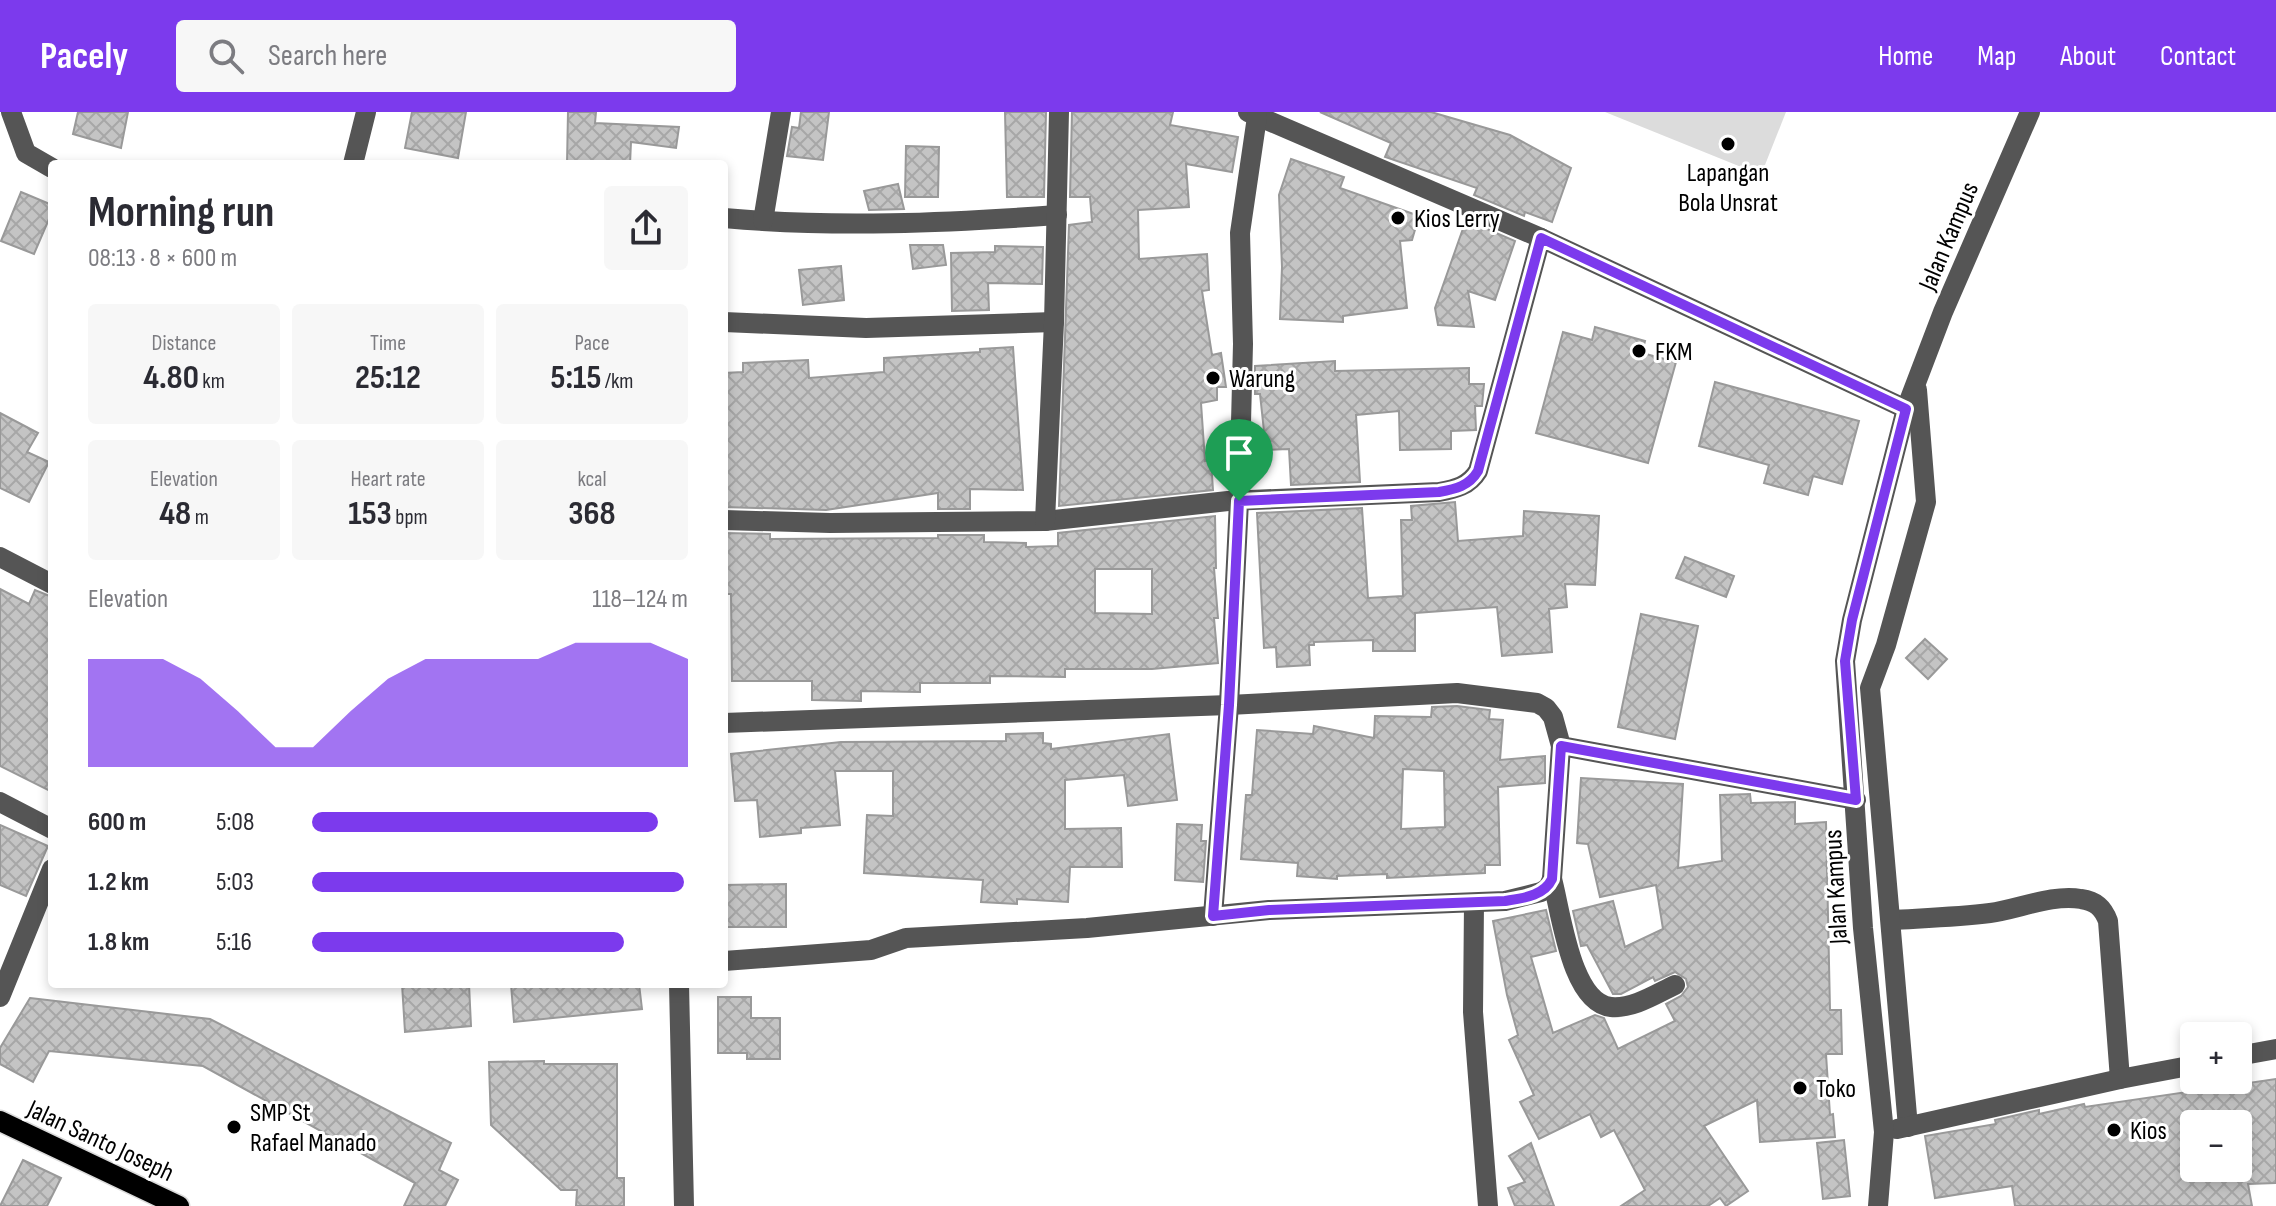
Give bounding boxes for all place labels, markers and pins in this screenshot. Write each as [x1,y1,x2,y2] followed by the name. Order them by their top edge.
[1719,135,1737,153] marker: Lapangan Bola Unsrat
[1678,158,1778,219] place label: Lapangan Bola Unsrat
[1414,204,1500,235] place label: Kios Lerry
[1389,209,1407,227] marker: Kios Lerry
[1655,337,1693,368] place label: FKM
[1630,342,1648,360] marker: FKM
[1229,364,1295,395] place label: Warung
[1204,369,1222,387] marker: Warung
[1205,419,1273,501] pin
[1816,1074,1856,1105] place label: Toko
[1791,1079,1809,1097] marker: Toko
[250,1098,377,1159] place label: SMP St Rafael Manado
[2130,1116,2167,1147] place label: Kios
[225,1118,243,1136] marker: SMP St Rafael Manado
[2105,1121,2123,1139] marker: Kios

